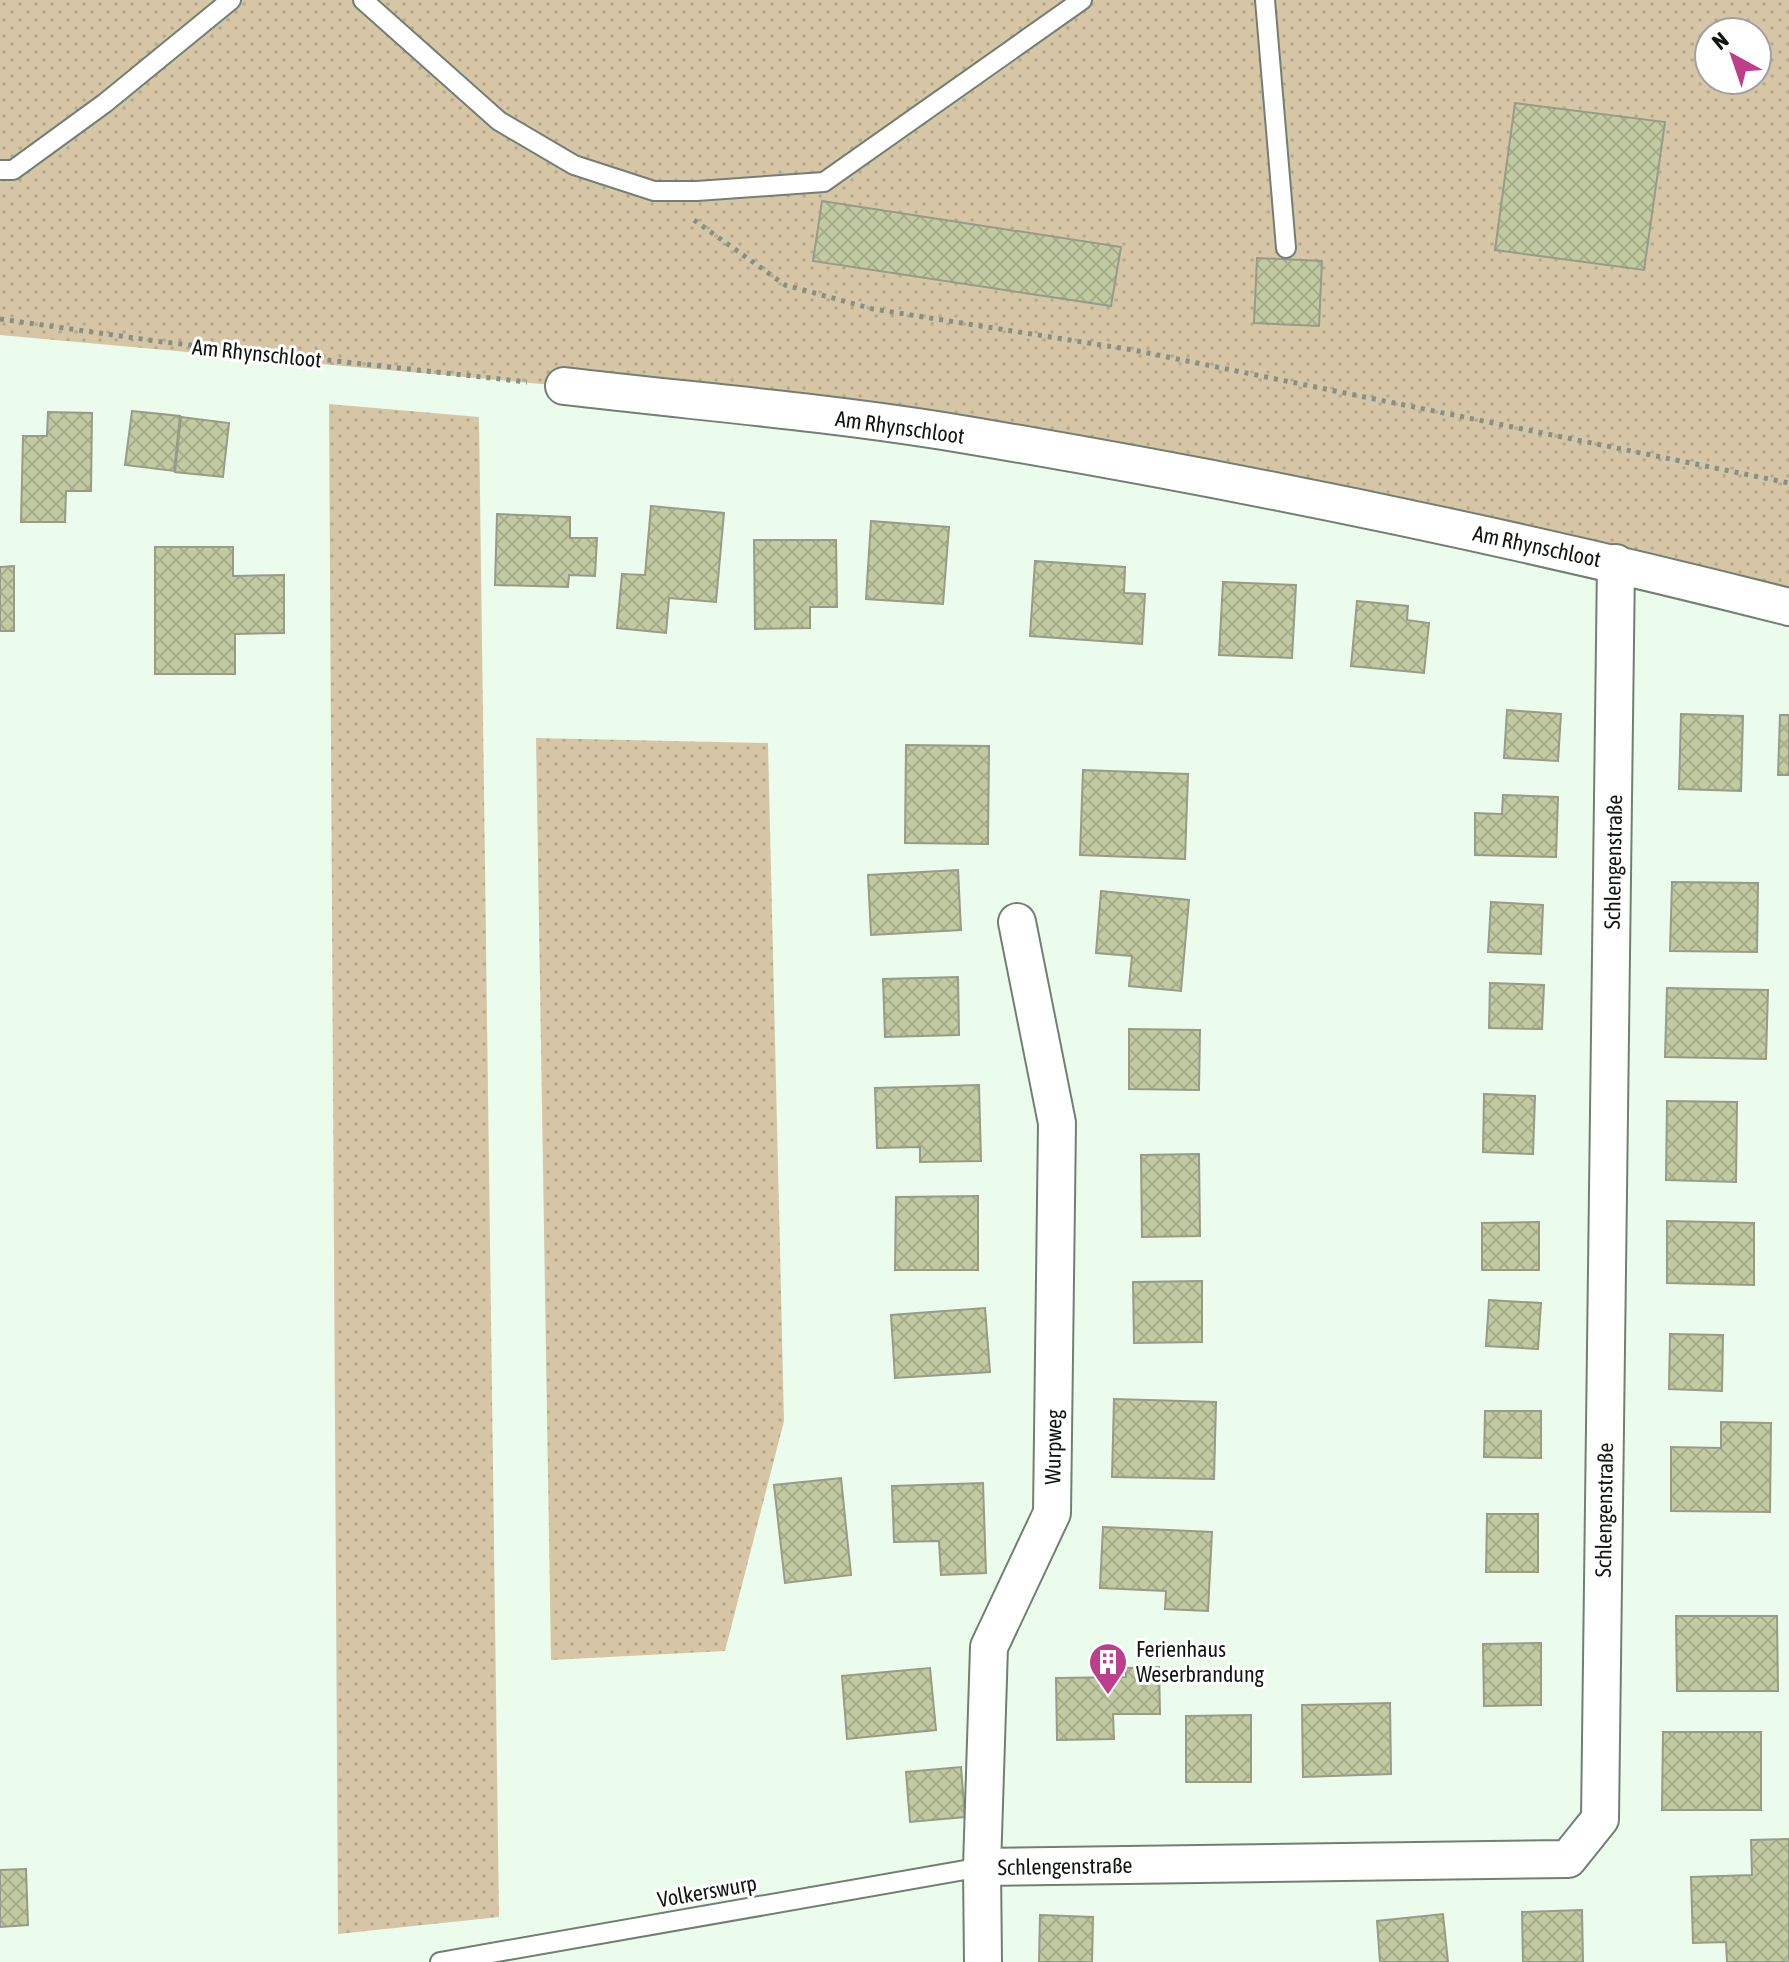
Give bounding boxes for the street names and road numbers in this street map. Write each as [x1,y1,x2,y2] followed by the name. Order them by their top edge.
[191,333,323,373] street label: Am Rhynschloot
[834,405,966,449] street label: Am Rhynschloot
[1471,520,1603,572] street label: Am Rhynschloot
[1599,794,1627,930] street label: Schlengenstraße
[1039,1409,1067,1485] street label: Wurpweg
[1590,1442,1618,1578] street label: Schlengenstraße
[997,1852,1133,1880] street label: Schlengenstraße
[655,1869,759,1913] street label: Volkerswurp

